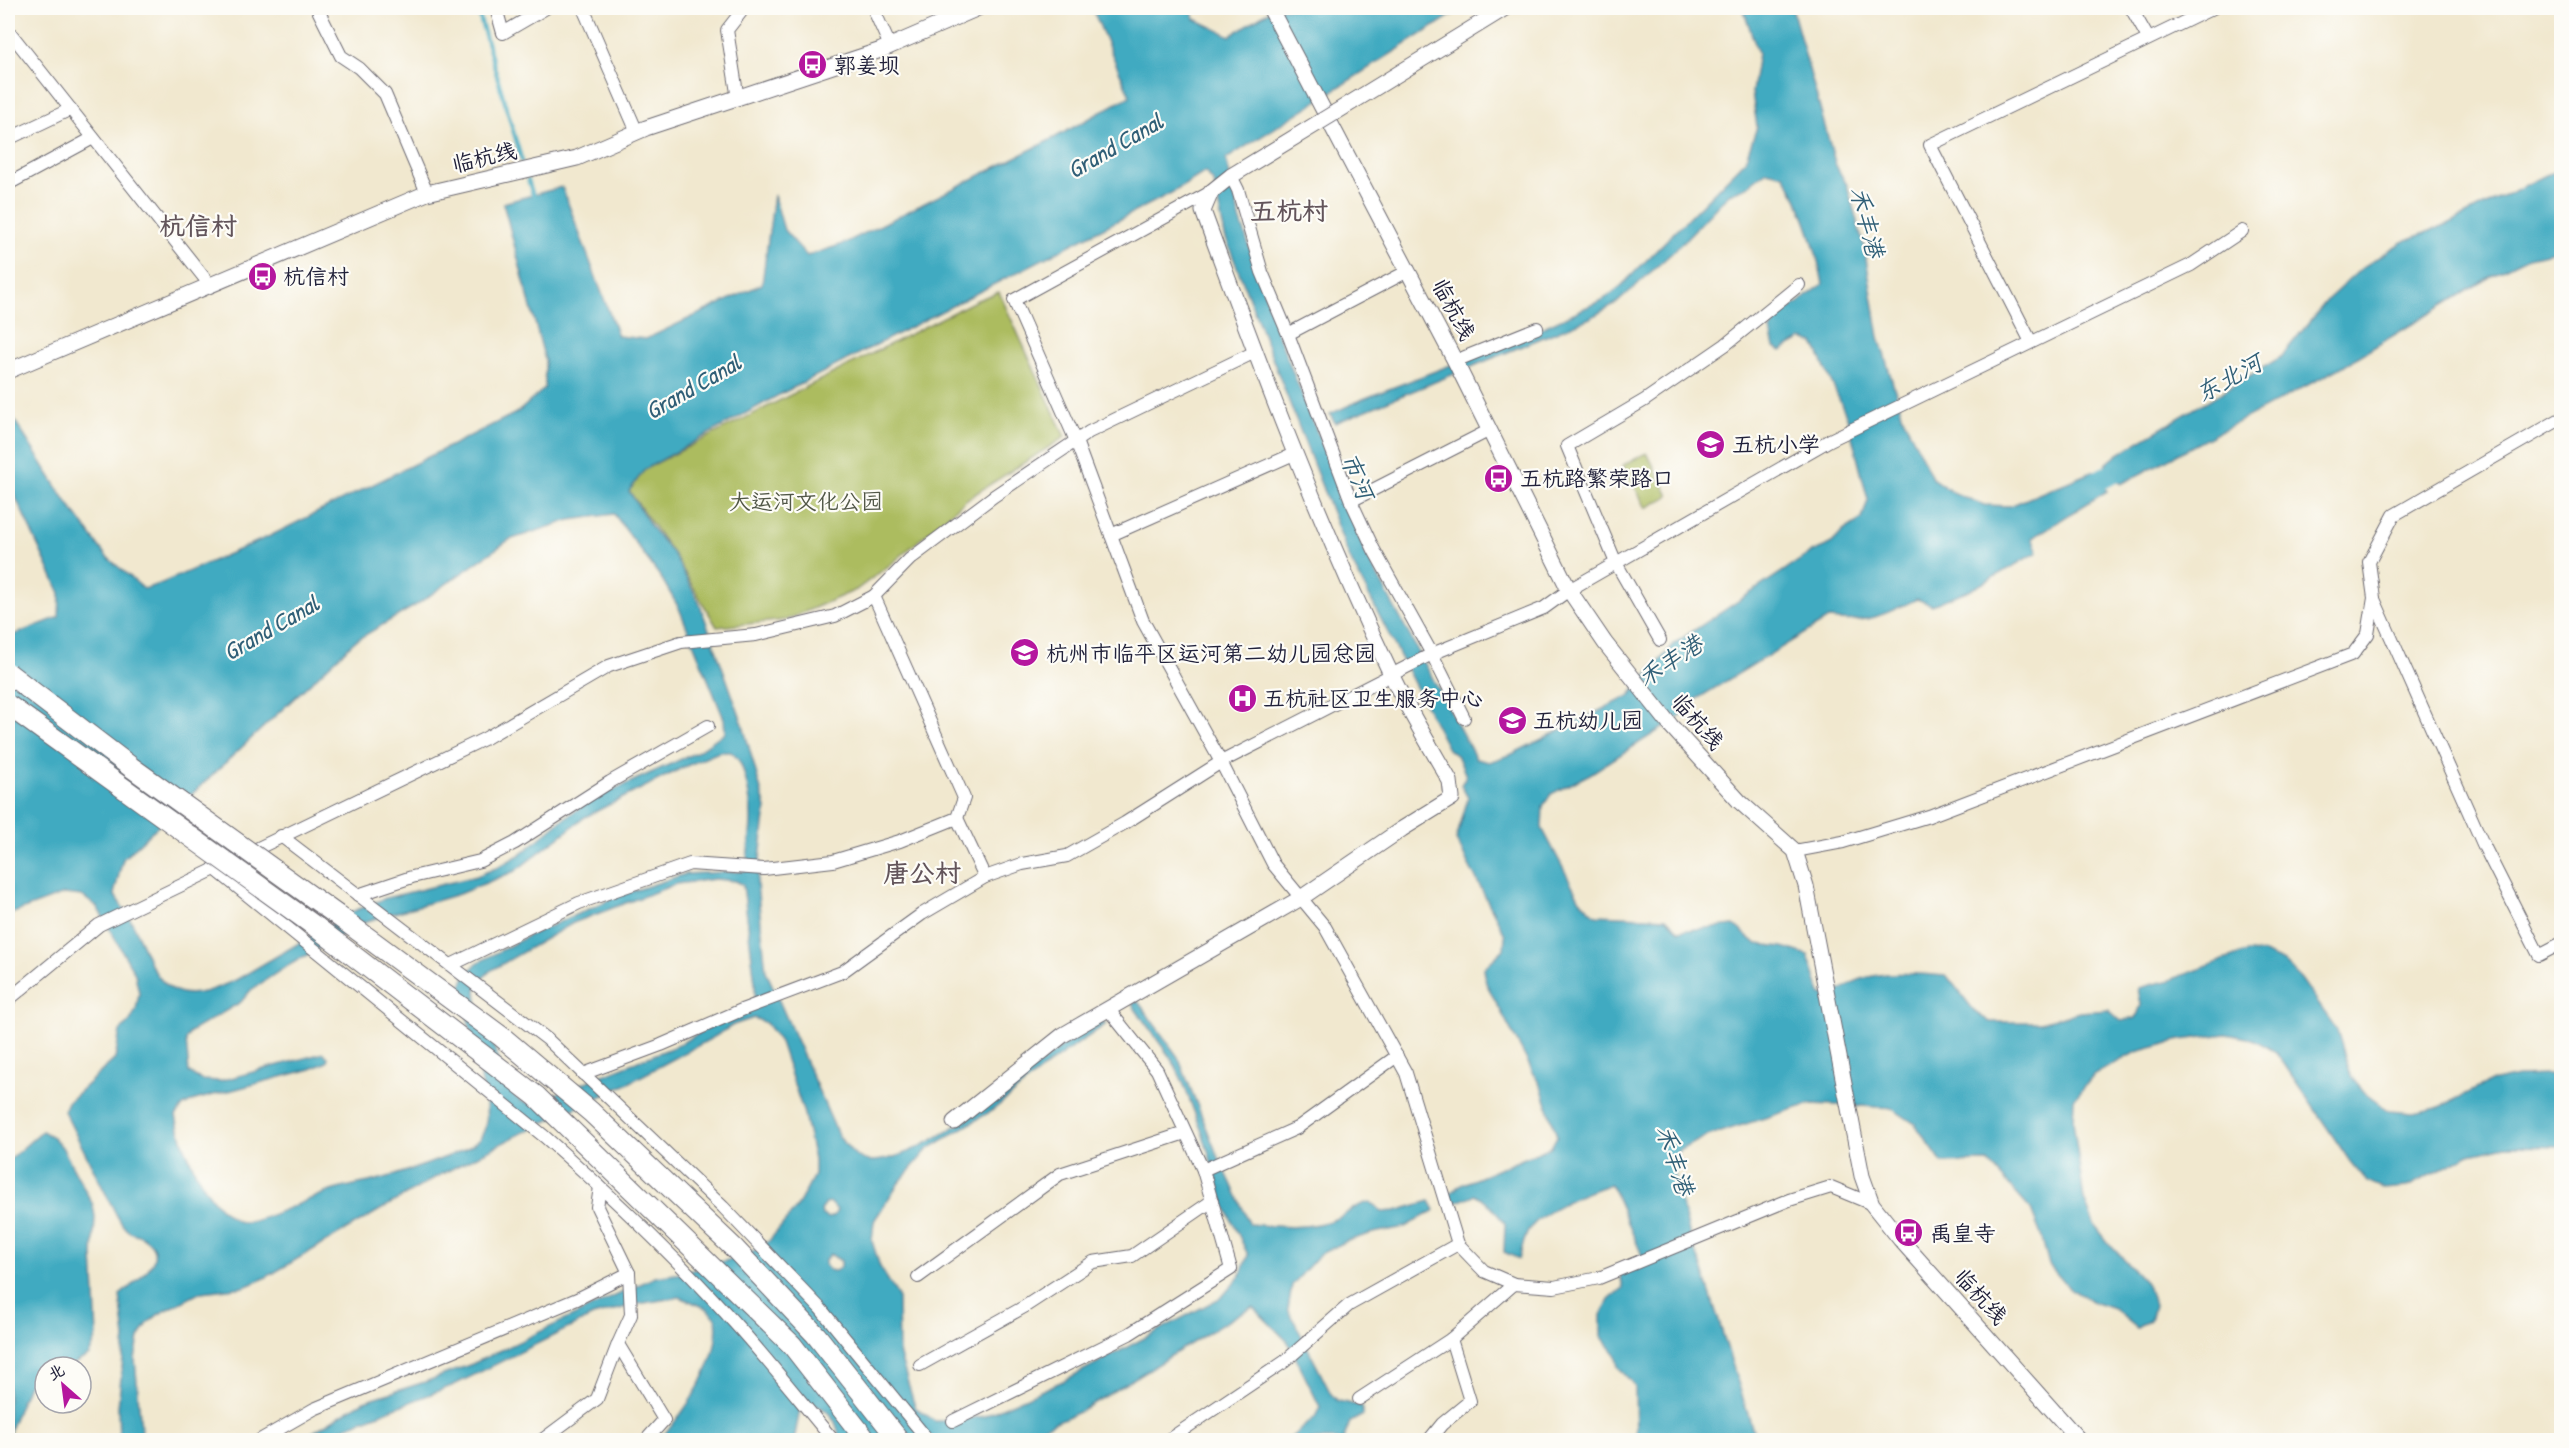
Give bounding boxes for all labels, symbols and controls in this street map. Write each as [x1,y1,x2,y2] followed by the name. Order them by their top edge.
[797,49,829,81] bus stop icon: 郭姜坝
[834,50,900,80] place label: 郭姜坝
[1061,104,1169,185] water label: Grand Canal
[448,135,520,179] street label: 临杭线
[1844,183,1893,262] water label: 禾丰港
[1250,193,1328,228] district label: 五杭村
[159,208,237,243] district label: 杭信村
[246,260,278,292] bus stop icon: 杭信村
[283,261,349,291] place label: 杭信村
[1425,273,1483,345] street label: 临杭线
[2189,344,2271,409] water label: 东北河
[639,345,747,426] water label: Grand Canal
[1695,428,1727,460] school or university icon: 五杭小学
[1732,429,1820,459] place label: 五杭小学
[1334,447,1384,508] water label: 市河
[1483,462,1515,494] bus stop icon: 五杭路繁荣路口
[1520,463,1674,493] place label: 五杭路繁荣路口
[729,486,883,516] park label: 大运河文化公园
[217,586,325,667] water label: Grand Canal
[1631,626,1710,693] water label: 禾丰港
[1009,637,1041,669] school or university icon: 杭州市临平区运河第二幼儿园总园
[1046,638,1376,668] place label: 杭州市临平区运河第二幼儿园总园
[1226,682,1258,714] hospital icon: 五杭社区卫生服务中心
[1263,683,1483,713] place label: 五杭社区卫生服务中心
[1665,686,1731,756] street label: 临杭线
[1496,704,1528,736] school or university icon: 五杭幼儿园
[1533,705,1643,735] place label: 五杭幼儿园
[883,855,961,890] district label: 唐公村
[1650,1121,1703,1201] water label: 禾丰港
[1893,1217,1925,1249] bus stop icon: 禹皇寺
[1930,1218,1996,1248] place label: 禹皇寺
[1948,1261,2014,1331] street label: 临杭线
[33,1355,93,1415] north arrow
[44,1358,68,1385] text: 北

